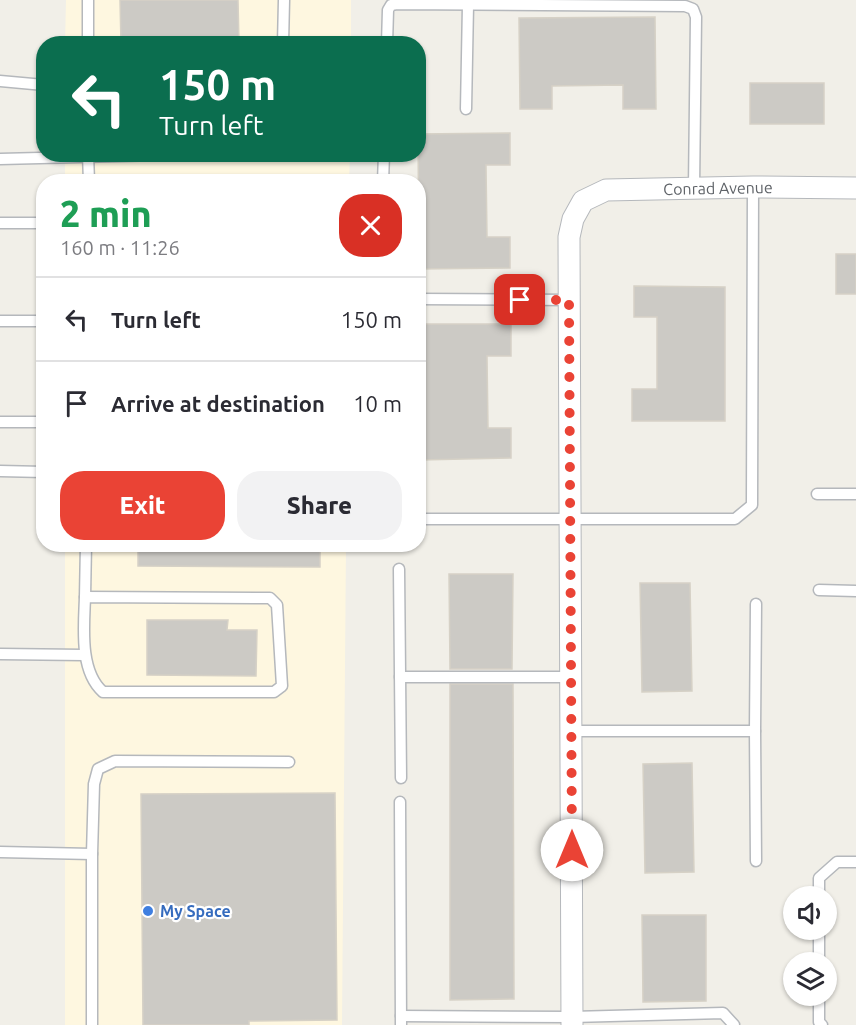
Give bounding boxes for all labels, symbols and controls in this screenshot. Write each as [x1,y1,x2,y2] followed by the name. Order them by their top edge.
[60,60,138,138] icon: left
[159,61,276,108] text: 150 m
[159,110,263,140] text: Turn left
[663,178,773,198] street label: Conrad Avenue
[60,193,152,234] text: 2 min
[339,194,402,257] button: close
[60,236,180,259] text: 160 m · 11:26
[494,274,545,325] pin
[503,283,536,316] icon: arrive
[60,303,93,336] icon: left
[111,307,201,332] text: Turn left
[341,307,402,332] text: 150 m
[60,387,93,420] icon: arrive
[111,391,325,416] text: Arrive at destination
[353,391,402,416] text: 10 m
[60,471,225,540] button: Exit
[237,471,402,540] button: Share
[540,818,604,882] position arrow
[783,886,837,1006] map controls
[783,886,837,940] button: sound
[160,902,231,920] place label: My Space
[141,904,155,918] marker: My Space
[783,952,837,1006] button: layers

